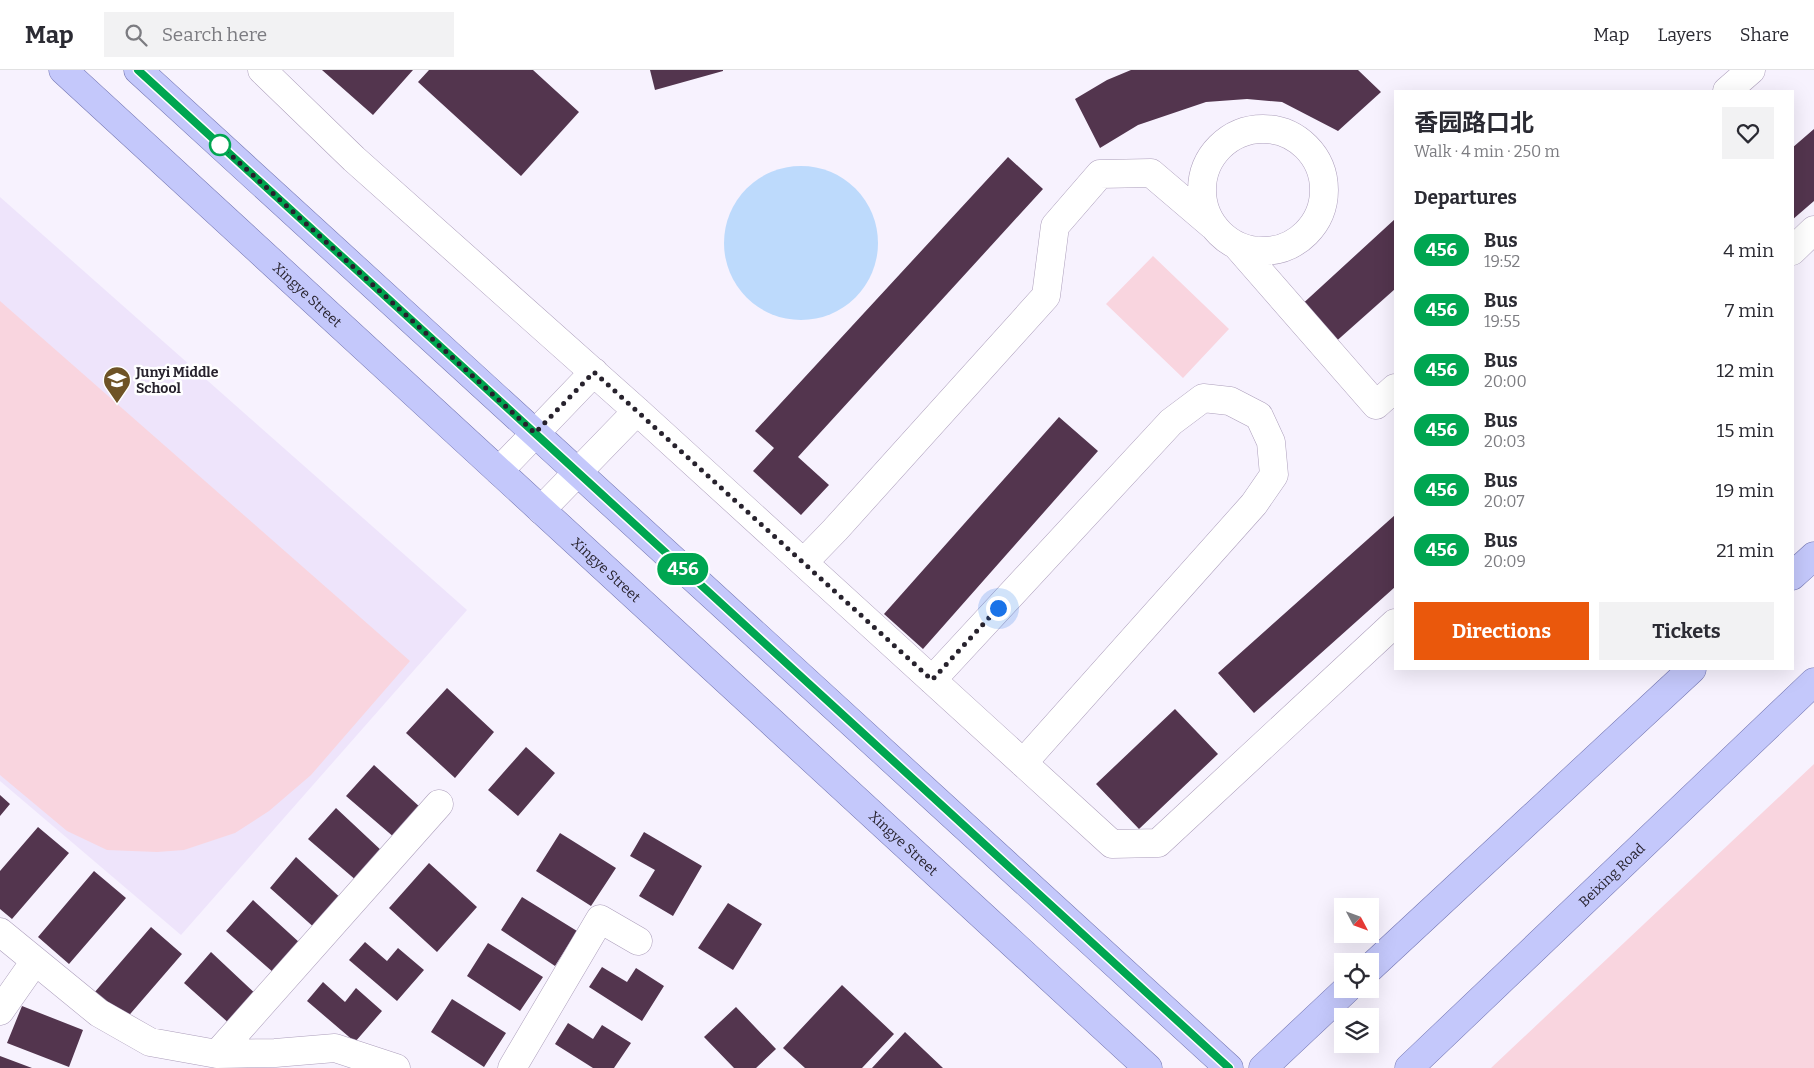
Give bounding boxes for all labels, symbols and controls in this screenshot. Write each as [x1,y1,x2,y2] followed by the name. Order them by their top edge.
[104,12,454,57] search box
[25,21,74,49] text: Map
[122,21,150,49] icon: search
[162,23,267,46] text: Search here
[1593,24,1629,46] text: Map
[1657,24,1712,46] text: Layers
[1740,24,1789,46] text: Share
[1722,107,1774,159] button: heart
[1414,109,1534,137] text: 香园路口北
[209,134,231,156] unlabelled marker
[1414,142,1560,161] text: Walk · 4 min · 250 m
[1414,186,1517,209] text: Departures
[1484,229,1518,252] text: Bus
[1426,239,1457,261] text: 456
[1723,239,1774,262] text: 4 min
[1484,252,1520,271] text: 19:52
[269,259,345,331] street label: Xingye Street
[1484,289,1518,312] text: Bus
[1426,299,1457,321] text: 456
[1725,299,1774,322] text: 7 min
[1484,312,1520,331] text: 19:55
[1484,349,1518,372] text: Bus
[1426,359,1457,381] text: 456
[1716,359,1774,382] text: 12 min
[135,364,219,397] place label: Junyi Middle School
[102,365,132,404] school or university icon: Junyi Middle School
[1484,372,1527,391] text: 20:00
[1484,409,1518,432] text: Bus
[1426,419,1457,441] text: 456
[1717,419,1774,442] text: 15 min
[1484,432,1526,451] text: 20:03
[1484,469,1518,492] text: Bus
[1426,479,1457,501] text: 456
[1716,479,1774,502] text: 19 min
[1484,492,1525,511] text: 20:07
[1484,529,1518,552] text: Bus
[568,534,644,606] street label: Xingye Street
[1426,539,1457,561] text: 456
[1716,539,1774,562] text: 21 min
[1484,552,1526,571] text: 20:09
[654,553,712,585] line badge: 456
[667,558,699,580] text: 456
[986,596,1011,621] your location
[1414,602,1589,660] button: Directions
[1599,602,1774,660] button: Tickets
[865,808,941,879] street label: Xingye Street
[1576,840,1649,911] street label: Beixing Road
[1334,898,1379,942] north arrow
[1334,898,1379,1053] map controls
[1334,953,1379,998] button: locate
[1334,1008,1379,1053] button: layers

